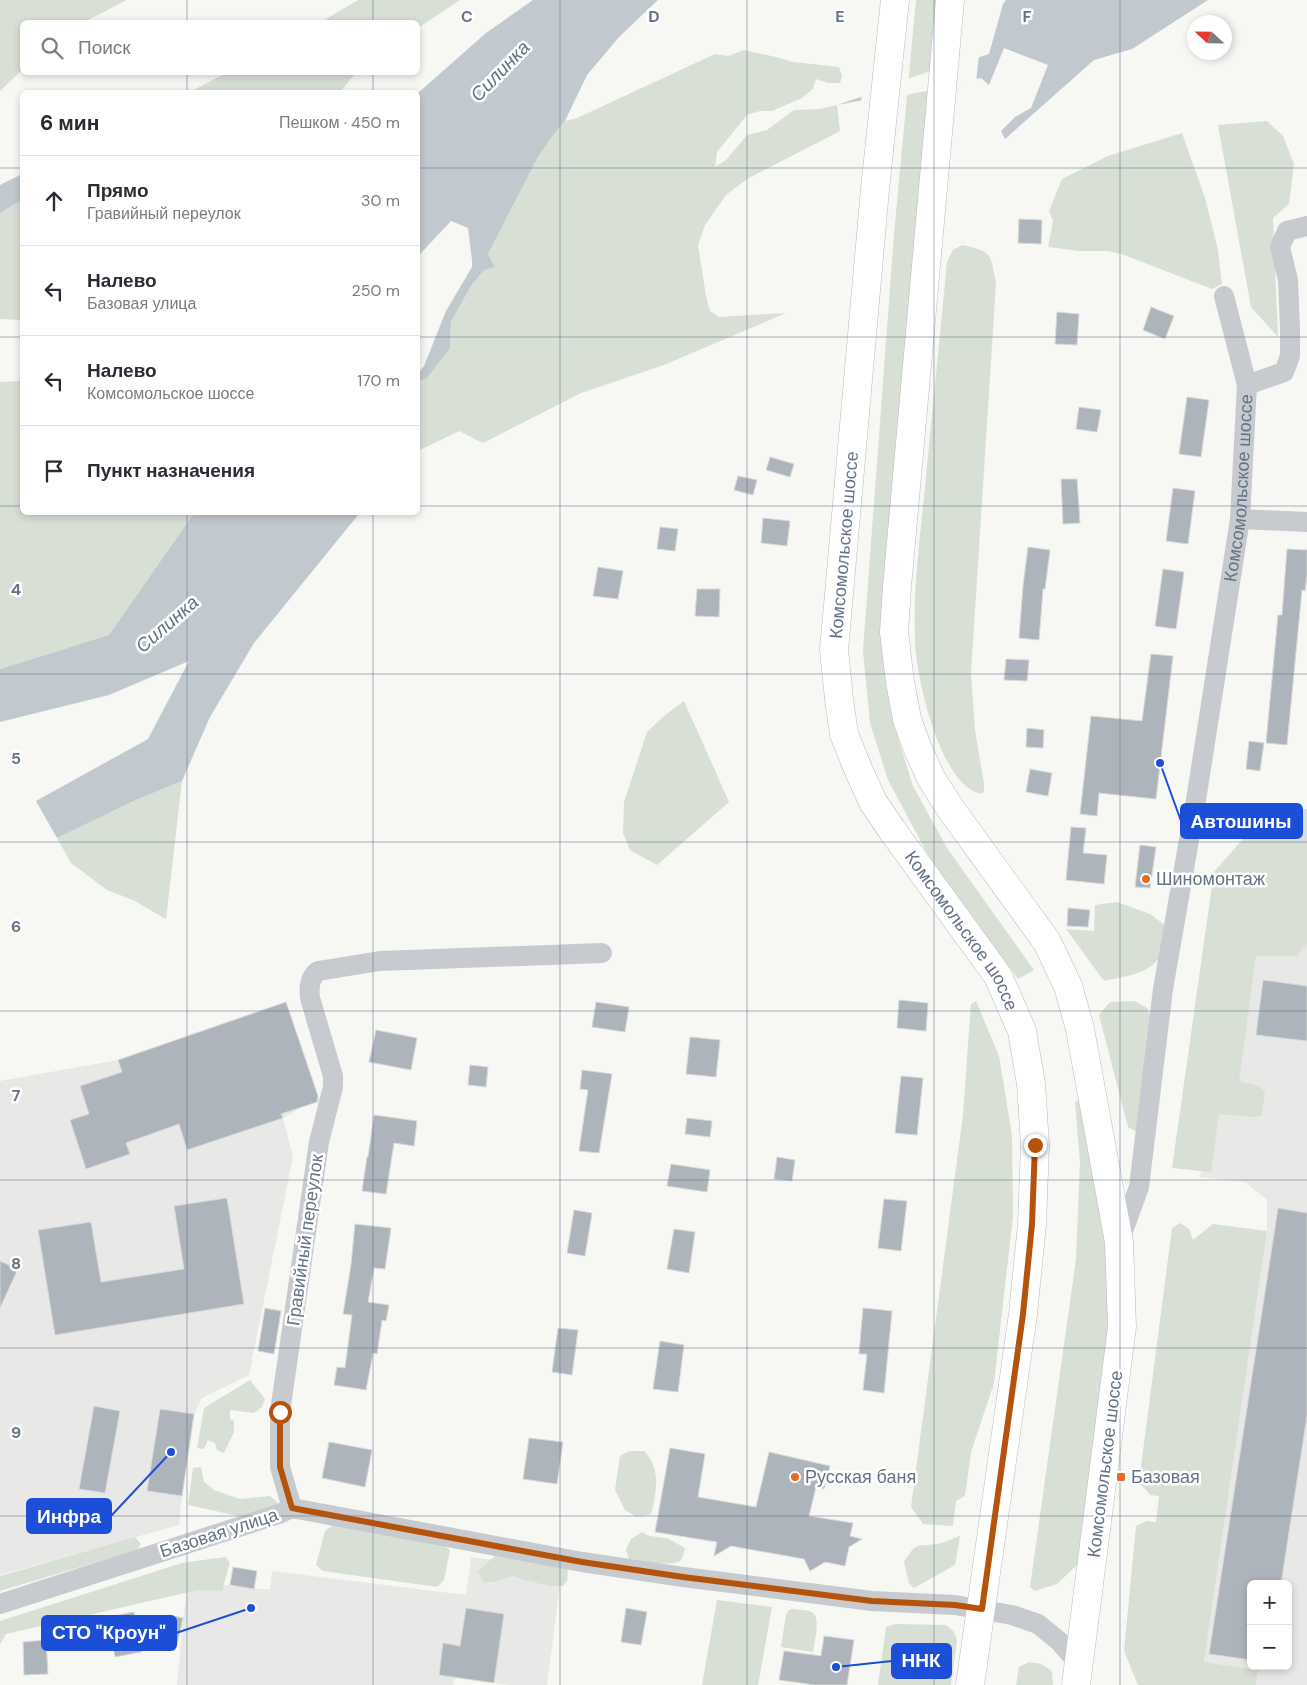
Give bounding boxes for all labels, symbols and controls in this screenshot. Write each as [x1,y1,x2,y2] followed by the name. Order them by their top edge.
[461,6,473,27] text: C
[648,6,660,27] text: D
[835,6,845,27] text: E
[1023,6,1032,27] text: F
[1187,15,1232,60] north arrow
[20,20,420,75] search box
[38,34,66,62] icon: search
[78,35,131,60] text: Поиск
[465,35,535,107] water label: Силинка
[40,109,99,137] text: 6 мин
[279,112,400,133] text: Пешком · 450 m
[87,178,149,203] text: Прямо
[40,187,68,215] icon: ahead
[361,190,400,211] text: 30 m
[87,203,241,224] text: Гравийный переулок
[87,268,157,293] text: Налево
[40,277,68,305] icon: left
[352,280,400,301] text: 250 m
[87,293,196,314] text: Базовая улица
[87,358,157,383] text: Налево
[40,367,68,395] icon: left
[357,370,400,391] text: 170 m
[87,383,254,404] text: Комсомольское шоссе
[1218,394,1259,584] street label: Комсомольское шоссе
[824,450,864,640] street label: Комсомольское шоссе
[40,457,68,485] icon: arrive
[87,458,255,483] text: Пункт назначения
[11,579,21,600] text: 4
[130,590,204,658] water label: Силинка
[11,748,21,769] text: 5
[1181,804,1302,838] callout: Автошины
[1190,809,1292,834] text: Автошины
[899,846,1024,1014] street label: Комсомольское шоссе
[1156,867,1265,891] place label: Шиномонтаж
[1140,873,1152,885] marker: Шиномонтаж
[11,916,21,937] text: 6
[12,1085,21,1106] text: 7
[1024,1134,1047,1157] route end
[281,1153,329,1327] street label: Гравийный переулок
[11,1253,21,1274] text: 8
[1082,1369,1128,1559] street label: Комсомольское шоссе
[269,1401,292,1424] route start
[11,1422,21,1443] text: 9
[805,1465,916,1489] place label: Русская баня
[1131,1465,1200,1489] place label: Базовая
[789,1471,801,1483] marker: Русская баня
[1115,1471,1127,1483] marker: Базовая
[27,1499,111,1533] callout: Инфра
[157,1502,282,1563] street label: Базовая улица
[37,1504,101,1529] text: Инфра
[1247,1580,1292,1670] map controls
[1247,1580,1292,1625] button: +
[42,1616,176,1650] callout: СТО "Кроун"
[52,1620,166,1645] text: СТО "Кроун"
[1247,1625,1292,1670] button: −
[892,1644,951,1678] callout: ННК
[901,1648,941,1673] text: ННК

